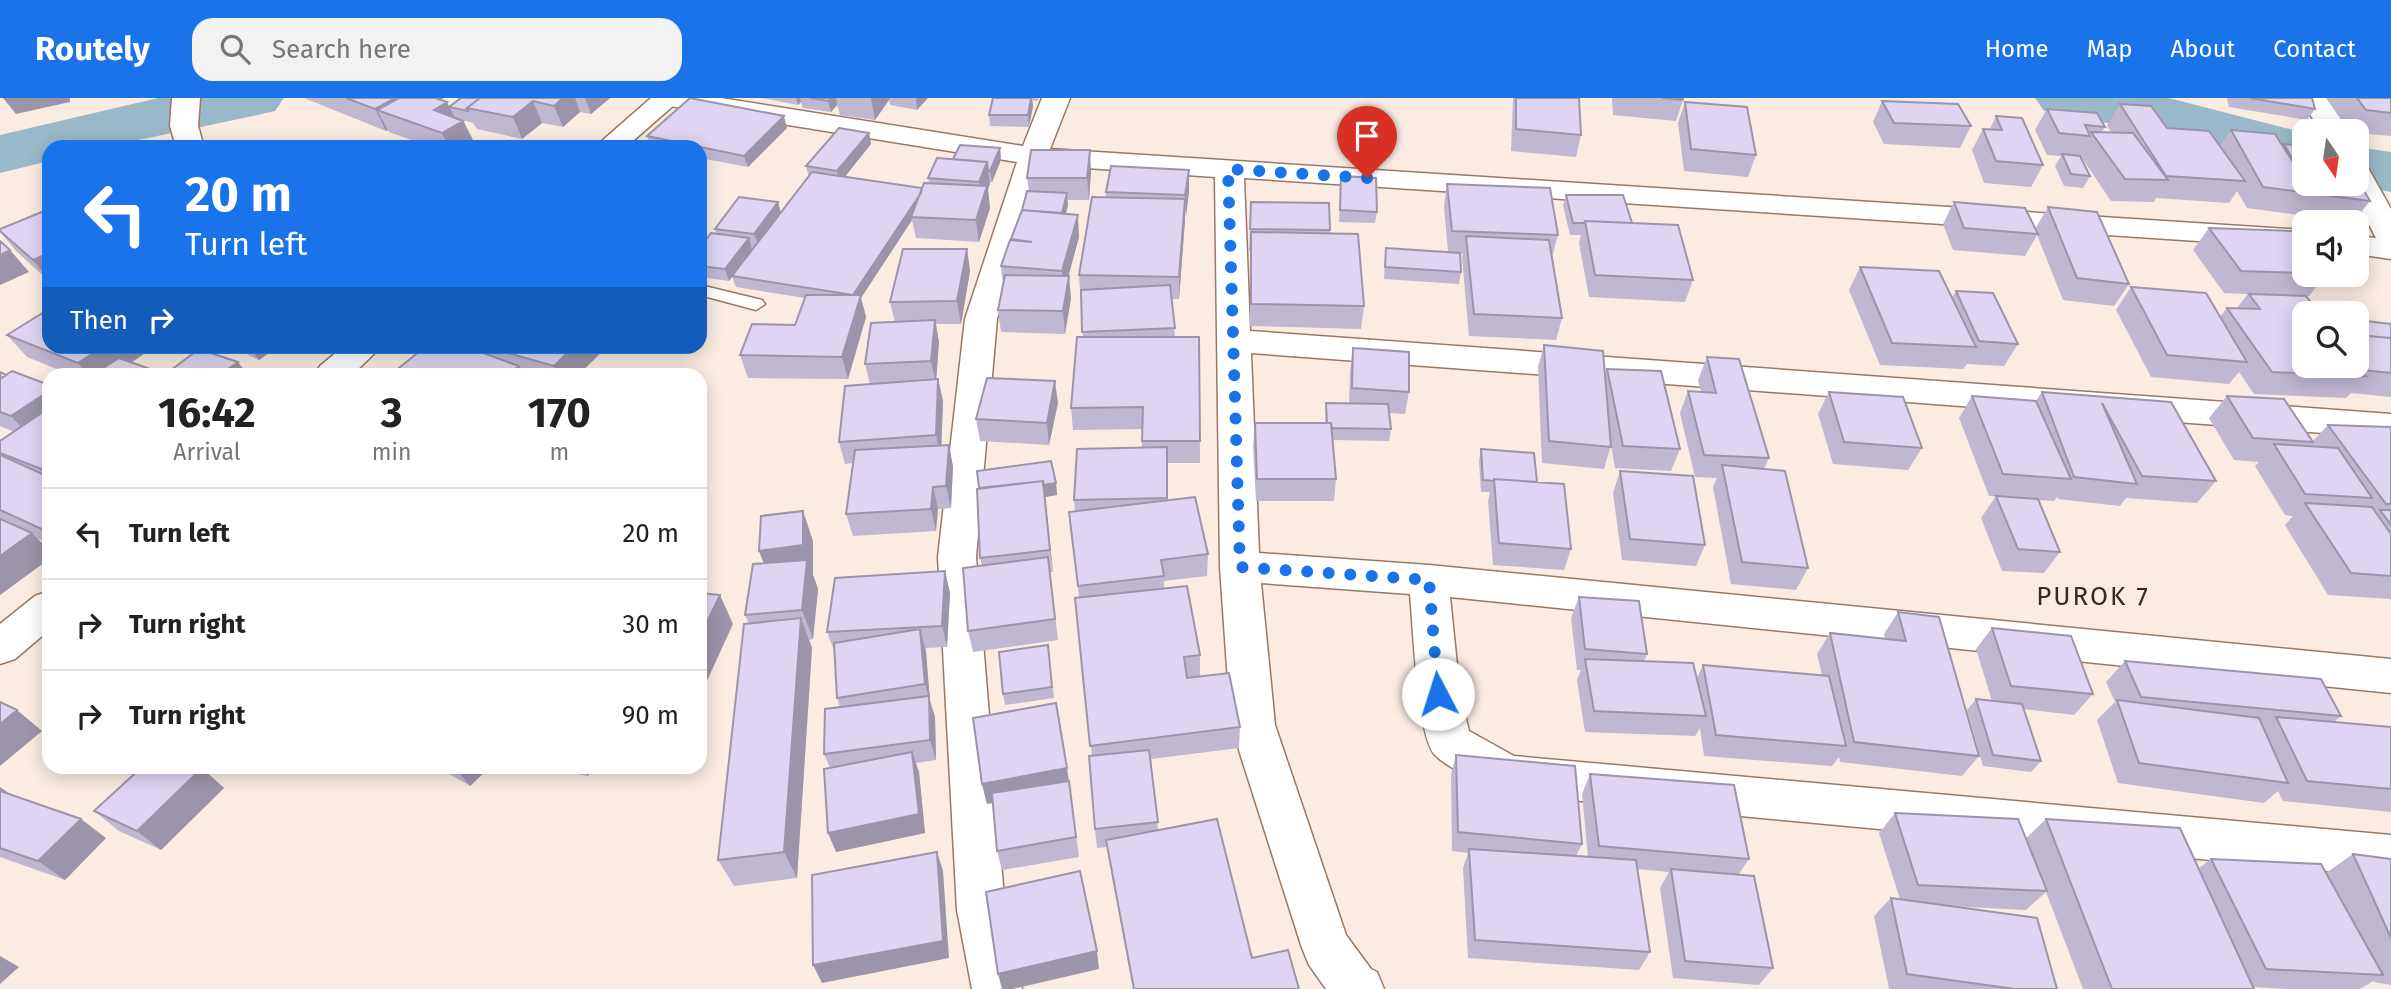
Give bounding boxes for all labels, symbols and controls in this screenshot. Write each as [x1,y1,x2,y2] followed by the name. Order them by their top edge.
[192,18,682,81] search box
[35,29,150,69] text: Routely
[216,30,254,68] icon: search
[272,34,411,65] text: Search here
[1985,35,2049,63] text: Home
[2087,35,2133,63] text: Map
[2171,35,2235,63] text: About
[2273,35,2356,63] text: Contact
[1337,106,1397,178] pin
[1348,117,1386,155] icon: arrive
[2292,119,2370,196] north arrow
[2292,119,2369,378] map controls
[185,165,292,224] text: 20 m
[70,168,161,259] icon: left
[2292,210,2369,287] button: sound
[185,225,307,263] text: Turn left
[142,301,180,339] icon: right
[2292,301,2369,378] button: search
[70,305,128,336] text: Then
[158,388,256,438] text: 16:42
[381,388,403,438] text: 3
[528,388,591,438] text: 170
[173,438,241,466] text: Arrival
[372,438,412,466] text: min
[549,438,569,466] text: m
[70,515,108,553] icon: left
[129,518,230,549] text: Turn left
[622,518,679,549] text: 20 m
[2036,581,2150,612] district label: PUROK 7
[70,606,108,644] icon: right
[129,609,246,640] text: Turn right
[622,609,679,640] text: 30 m
[1401,657,1475,731] position arrow
[70,697,108,735] icon: right
[129,700,246,731] text: Turn right
[622,700,679,731] text: 90 m

